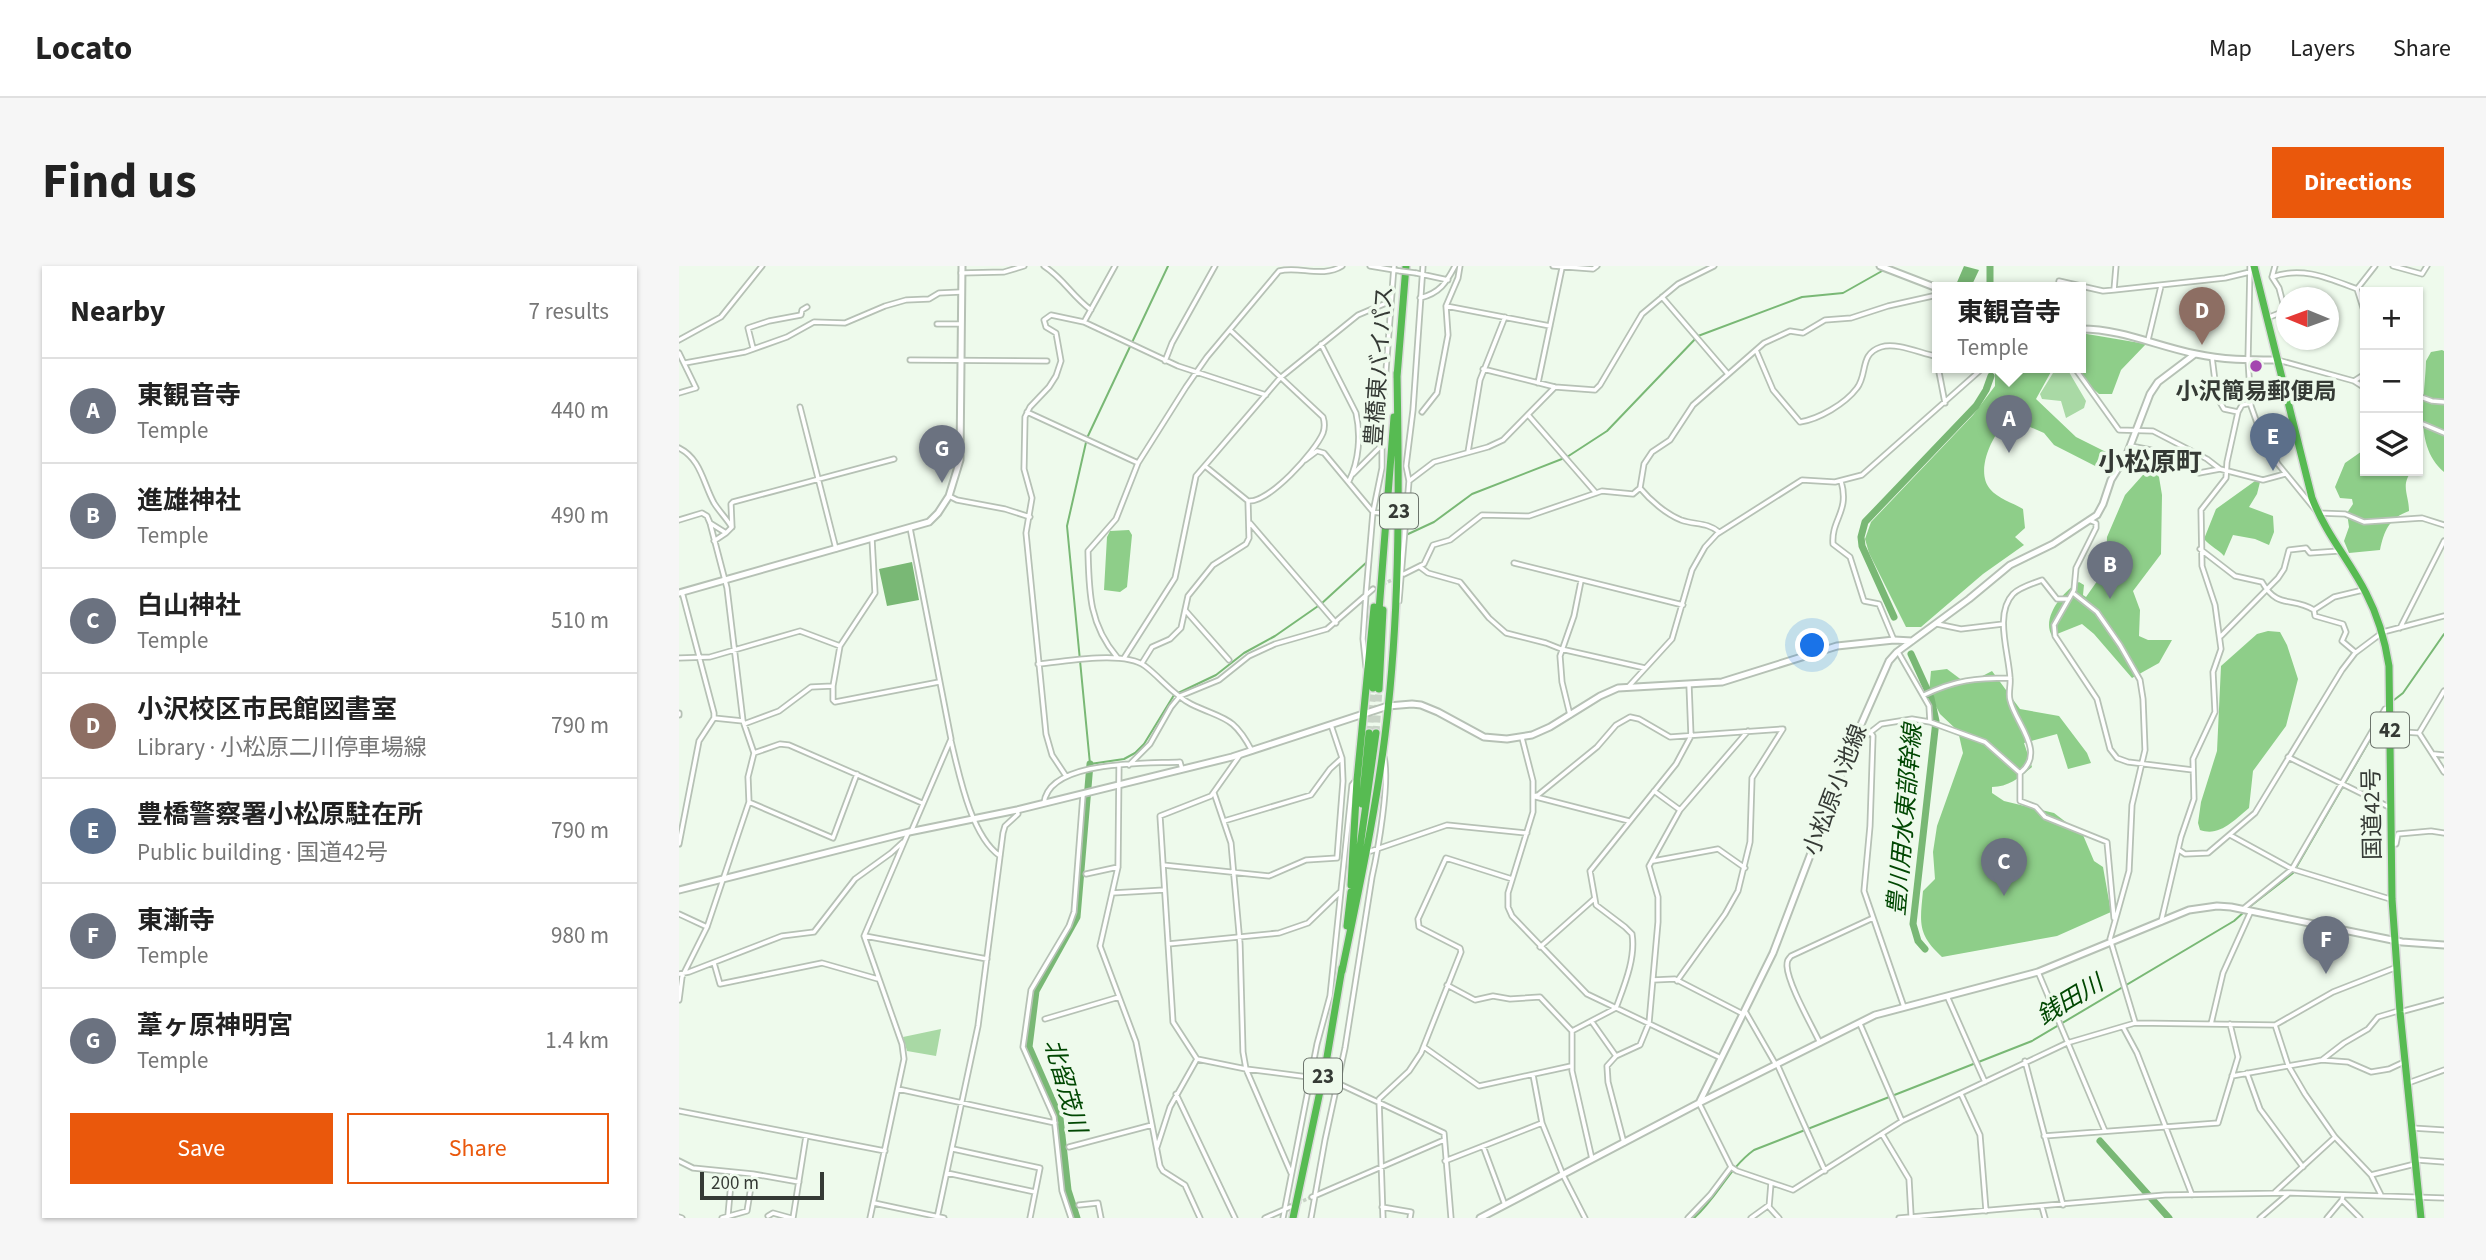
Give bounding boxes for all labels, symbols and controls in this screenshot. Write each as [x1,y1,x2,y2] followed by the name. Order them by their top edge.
[35,25,132,72] text: Locato
[2209,31,2252,66] text: Map
[2290,31,2355,66] text: Layers
[2393,31,2451,66] text: Share
[42,147,197,217] text: Find us
[2272,147,2444,218] button: Directions
[1932,282,2086,373] popup
[1357,285,1401,447] street label: 豊橋東バイパス
[2179,287,2225,345] pin: D
[2276,287,2339,350] north arrow
[2360,287,2423,476] map controls
[2360,287,2423,350] button: +
[70,290,165,333] text: Nearby
[1957,294,2061,331] text: 東観音寺
[529,295,609,328] text: 7 results
[1957,331,2028,364] text: Temple
[2360,350,2423,413] button: −
[2248,358,2264,374] marker: 小沢簡易郵便局
[2176,375,2337,408] place label: 小沢簡易郵便局
[137,377,241,414] text: 東観音寺
[86,394,100,427] text: A
[551,394,609,427] text: 440 m
[1986,395,2032,453] pin: A
[2250,413,2296,471] pin: E
[2360,413,2423,476] button: layers
[137,414,208,447] text: Temple
[919,425,965,483] pin: G
[2098,444,2202,481] district label: 小松原町
[137,482,241,519] text: 進雄神社
[1380,494,1418,528] road number: 23
[86,499,100,532] text: B
[551,499,609,532] text: 490 m
[137,519,208,552] text: Temple
[2087,541,2133,599] pin: B
[137,587,241,624] text: 白山神社
[86,604,100,637] text: C
[551,604,609,637] text: 510 m
[137,624,208,657] text: Temple
[1795,628,1829,662] your location
[137,691,397,728] text: 小沢校区市民館図書室
[86,709,100,742] text: D
[551,709,609,742] text: 790 m
[2371,713,2409,748] road number: 42
[1795,720,1875,860] street label: 小松原小池線
[1879,720,1931,917] water label: 豊川用水東部幹線
[137,731,427,764] text: Library · 小松原二川停車場線
[2355,768,2389,860] street label: 国道42号
[137,796,423,833] text: 豊橋警察署小松原駐在所
[87,814,99,847] text: E
[551,814,609,847] text: 790 m
[137,836,388,869] text: Public building · 国道42号
[1981,838,2027,896] pin: C
[137,902,215,939] text: 東漸寺
[2303,916,2349,974] pin: F
[87,919,99,952] text: F
[551,919,609,952] text: 980 m
[137,939,208,972] text: Temple
[2030,965,2112,1034] water label: 銭田川
[137,1007,293,1044] text: 葦ヶ原神明宮
[86,1024,100,1057] text: G
[545,1024,609,1057] text: 1.4 km
[1035,1035,1096,1140] water label: 北留茂川
[137,1044,208,1077] text: Temple
[1304,1058,1342,1094] road number: 23
[70,1113,333,1184] button: Save
[347,1113,609,1184] button: Share
[700,1169,824,1201] scale bar
[711,1170,759,1197] text: 200 m

